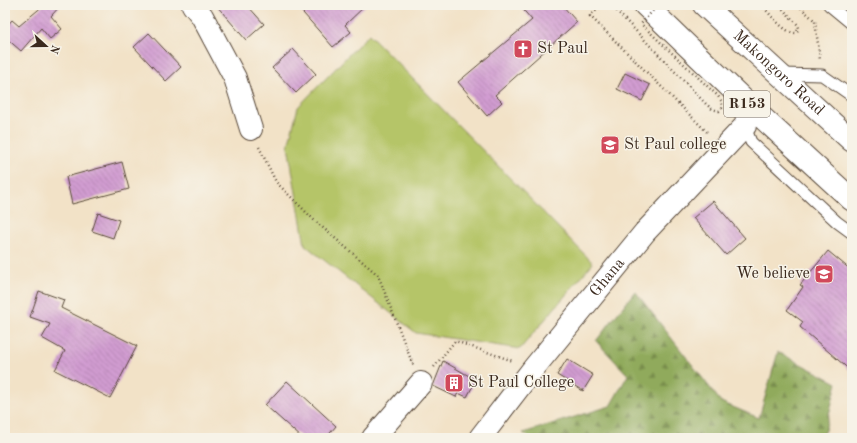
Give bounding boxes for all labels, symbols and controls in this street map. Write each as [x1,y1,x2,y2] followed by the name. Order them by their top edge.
[26,26,66,66] north arrow
[730,28,827,119] street label: Makongoro Road
[512,38,534,60] church icon: St Paul
[537,41,588,57] place label: St Paul
[47,43,61,55] text: N
[724,91,770,117] road number: R153
[599,134,621,156] school or university icon: St Paul college
[624,137,726,153] place label: St Paul college
[587,255,628,300] street label: Ghana
[813,263,835,285] school or university icon: We believe
[736,266,810,282] place label: We believe
[443,372,465,394] building icon: St Paul College
[468,375,574,391] place label: St Paul College

